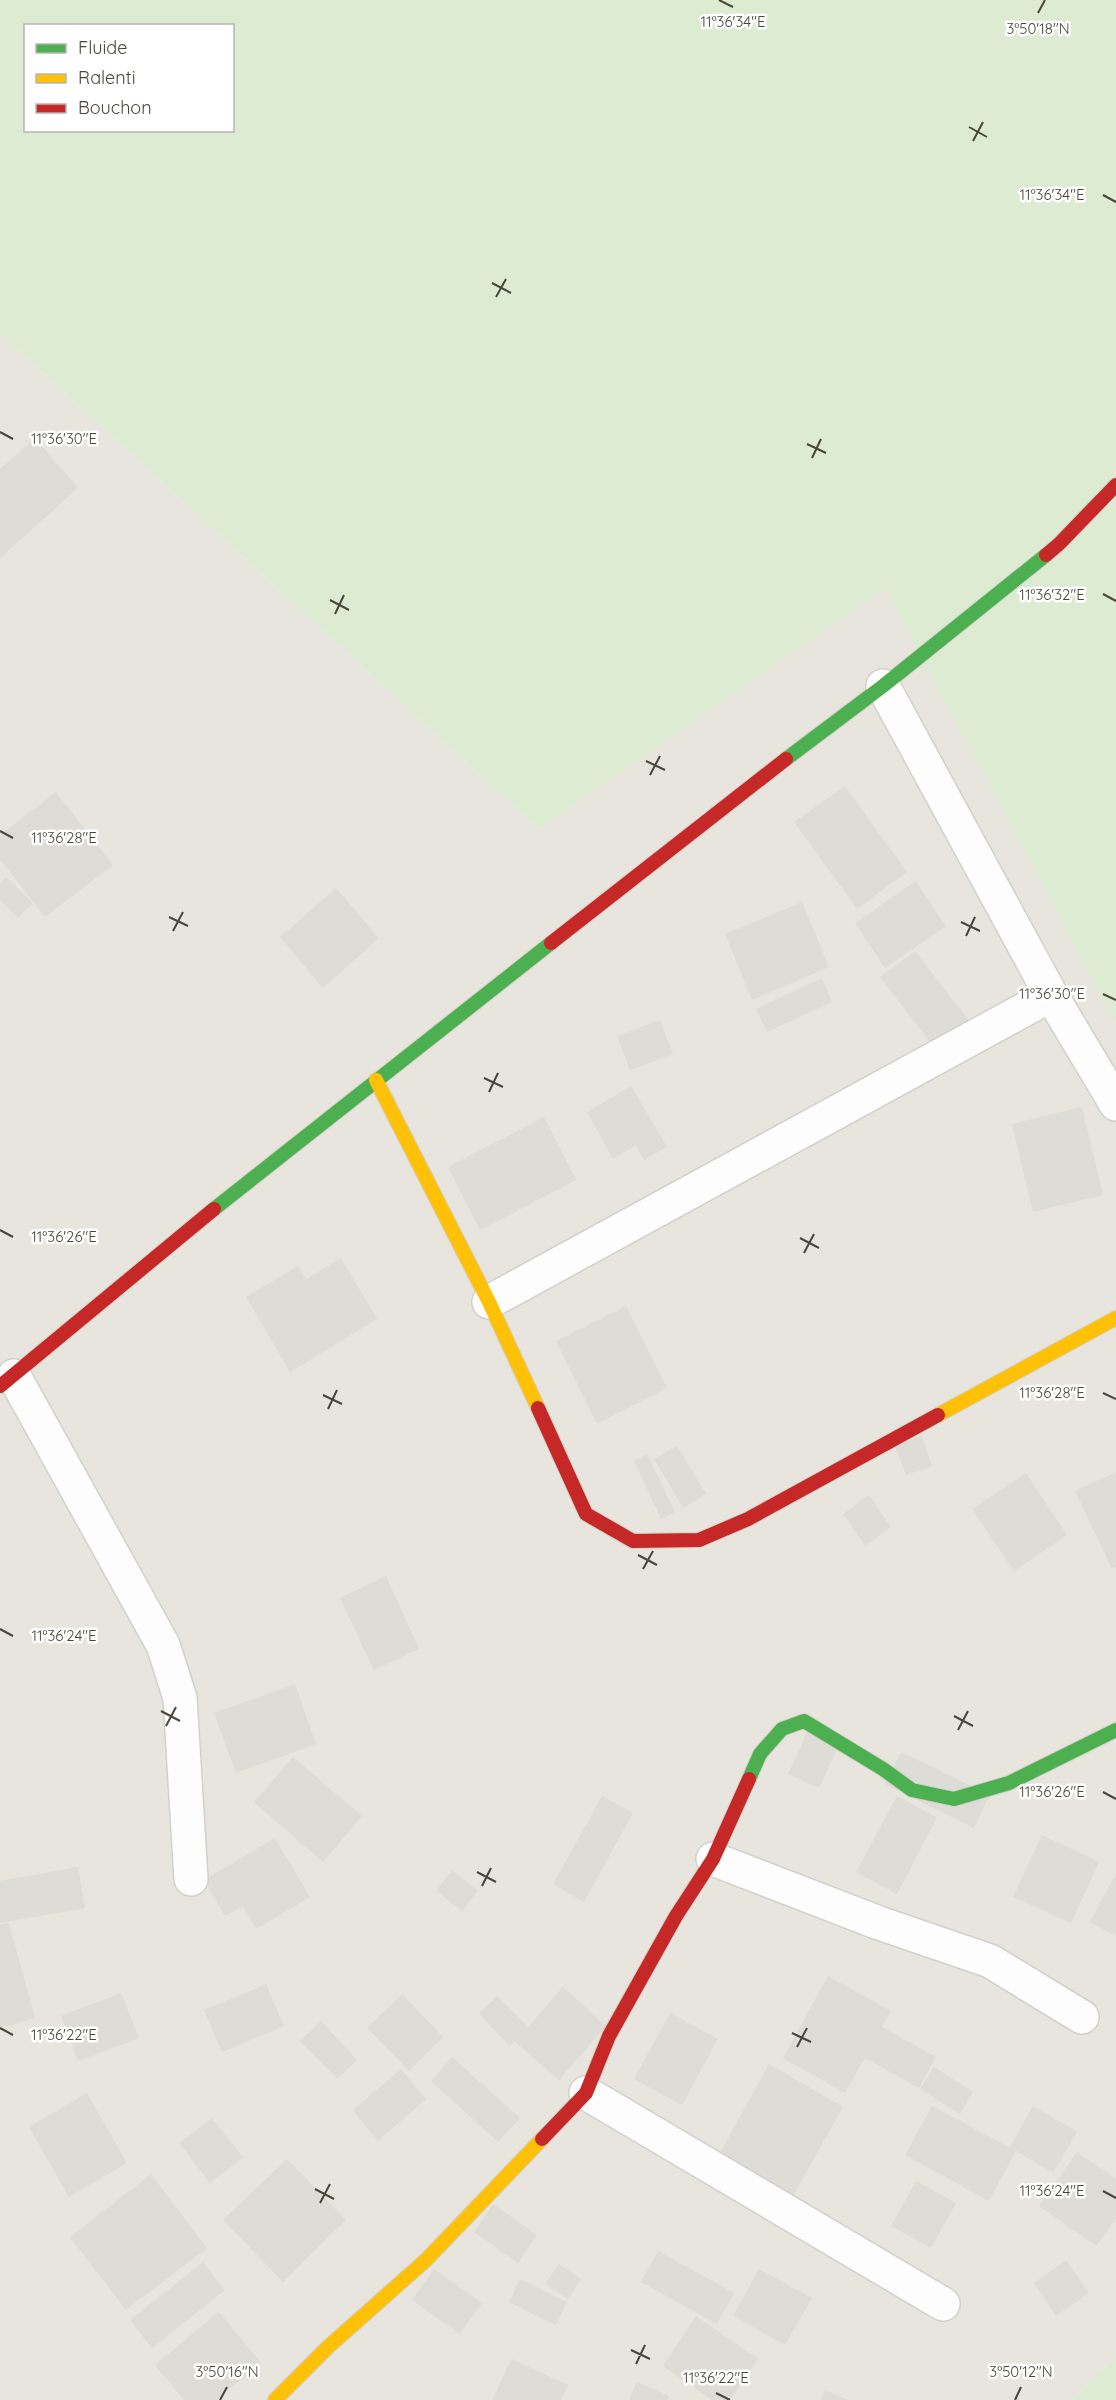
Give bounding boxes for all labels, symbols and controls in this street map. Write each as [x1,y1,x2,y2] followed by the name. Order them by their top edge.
[701,12,765,31] text: 11°36'34"E
[1006,19,1070,38] text: 3°50'18"N
[24,24,234,132] legend
[78,36,127,59] text: Fluide
[78,66,136,89] text: Ralenti
[78,96,152,119] text: Bouchon
[1020,185,1084,204] text: 11°36'34"E
[31,429,97,448] text: 11°36'30"E
[1019,585,1085,604] text: 11°36'32"E
[31,828,97,847] text: 11°36'28"E
[1019,984,1085,1003] text: 11°36'30"E
[31,1227,97,1246] text: 11°36'26"E
[1019,1383,1085,1402] text: 11°36'28"E
[31,1626,97,1645] text: 11°36'24"E
[1019,1782,1085,1801] text: 11°36'26"E
[31,2025,97,2044] text: 11°36'22"E
[1019,2181,1085,2200] text: 11°36'24"E
[195,2362,259,2381] text: 3°50'16"N
[989,2362,1053,2381] text: 3°50'12"N
[683,2368,749,2387] text: 11°36'22"E

